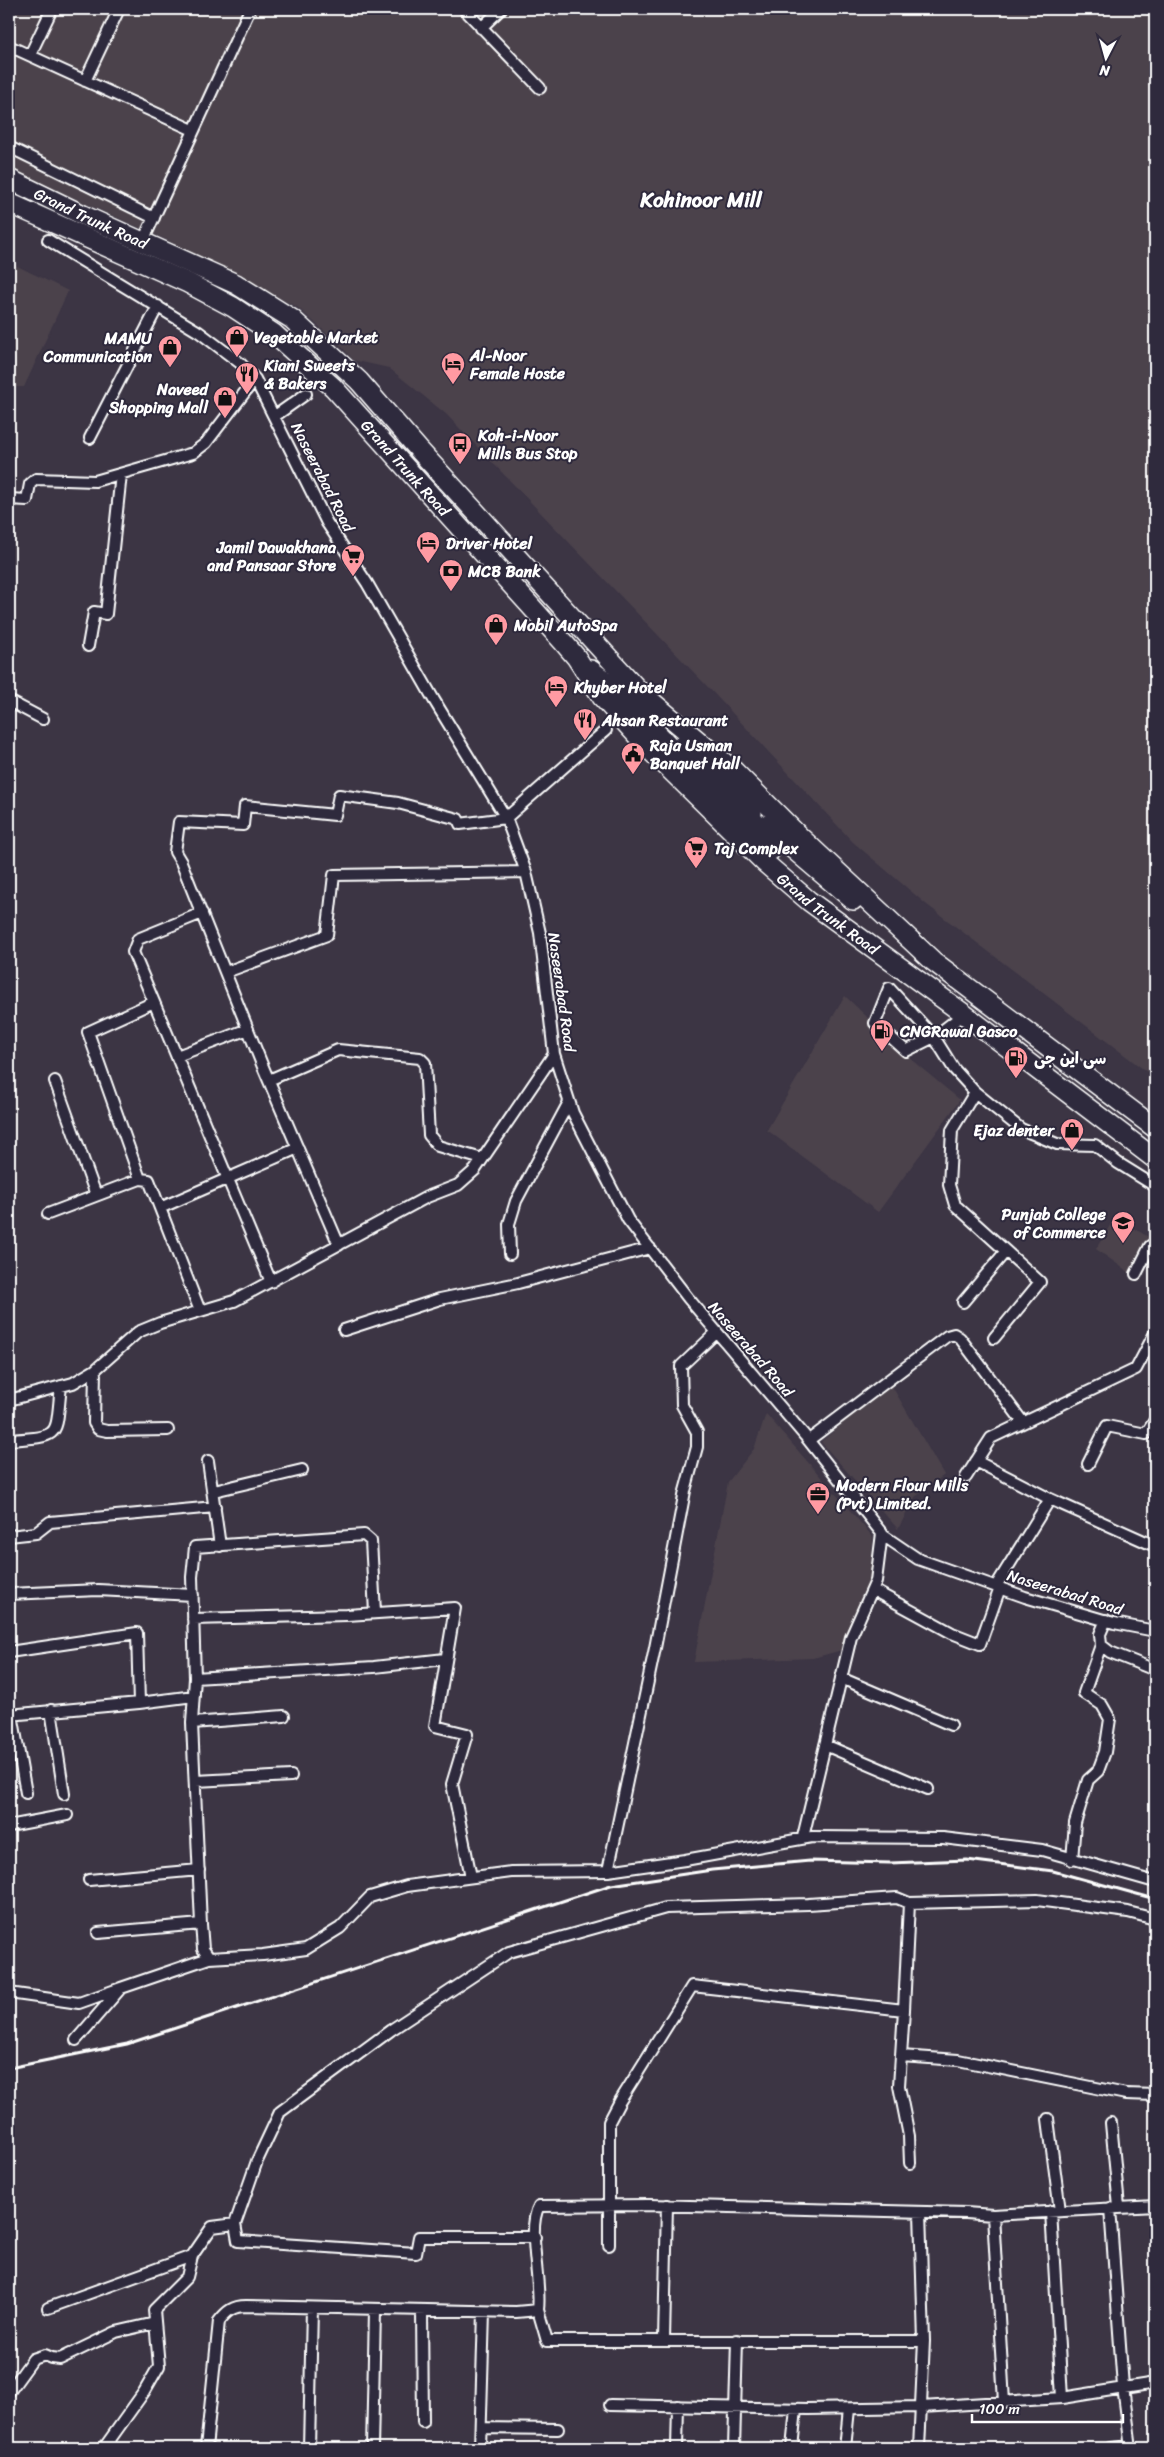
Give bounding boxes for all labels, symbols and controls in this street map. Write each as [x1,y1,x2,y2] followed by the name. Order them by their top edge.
[1082,32,1132,82] north arrow
[1098,57,1112,83] text: N
[29,179,154,258] street label: Grand Trunk Road
[639,181,763,219] district label: Kohinoor Mill
[254,323,378,352] place label: Vegetable Market
[43,324,153,371] place label: MAMU Communication
[224,324,250,358] shop icon: Vegetable Market
[157,334,183,368] shop icon: MAMU Communication
[469,341,566,388] place label: Al-Noor Female Hoste
[263,351,355,398] place label: Kiani Sweets & Bakers
[440,351,466,385] hotel icon: Al-Noor Female Hoste
[234,361,260,395] restaurant icon: Kiani Sweets & Bakers
[108,375,210,422] place label: Naveed Shopping Mall
[212,385,238,419] shop icon: Naveed Shopping Mall
[354,412,459,524] street label: Grand Trunk Road
[283,417,364,539] street label: Naseerabad Road
[477,421,578,468] place label: Koh-i-Noor Mills Bus Stop
[447,431,473,465] bus stop icon: Koh-i-Noor Mills Bus Stop
[446,529,533,558] place label: Driver Hotel
[415,530,441,564] hotel icon: Driver Hotel
[206,533,337,580] place label: Jamil Dawakhana and Pansaar Store
[340,543,366,577] supermarket icon: Jamil Dawakhana and Pansaar Store
[467,557,541,586] place label: MCB Bank
[438,558,464,592] bank icon: MCB Bank
[513,611,618,640] place label: Mobil AutoSpa
[483,612,509,646] shop icon: Mobil AutoSpa
[573,673,668,702] place label: Khyber Hotel
[543,674,569,708] hotel icon: Khyber Hotel
[601,706,728,735] place label: Ahsan Restaurant
[572,707,598,741] restaurant icon: Ahsan Restaurant
[649,731,741,778] place label: Raja Usman Banquet Hall
[620,741,646,775] public building icon: Raja Usman Banquet Hall
[714,834,799,863] place label: Taj Complex
[683,835,709,869] supermarket icon: Taj Complex
[770,865,887,963] street label: Grand Trunk Road
[539,930,585,1055] street label: Naseerabad Road
[899,1017,1018,1046] place label: CNGRawal Gasco
[869,1018,895,1052] fuel station icon: CNGRawal Gasco
[1034,1044,1106,1073] place label: سی این جی
[1003,1045,1029,1079] fuel station icon: سی این جی
[974,1116,1055,1145] place label: Ejaz denter
[1059,1117,1085,1151] shop icon: Ejaz denter
[1002,1200,1107,1247] place label: Punjab College of Commerce
[1110,1210,1136,1244] school or university icon: Punjab College of Commerce
[701,1294,802,1405] street label: Naseerabad Road
[835,1471,969,1518] place label: Modern Flour Mills (Pvt) Limited.
[805,1481,831,1515] office icon: Modern Flour Mills (Pvt) Limited.
[1003,1561,1128,1624] street label: Naseerabad Road
[972,2392,1123,2424] scale bar
[979,2396,1020,2422] text: 100 m

